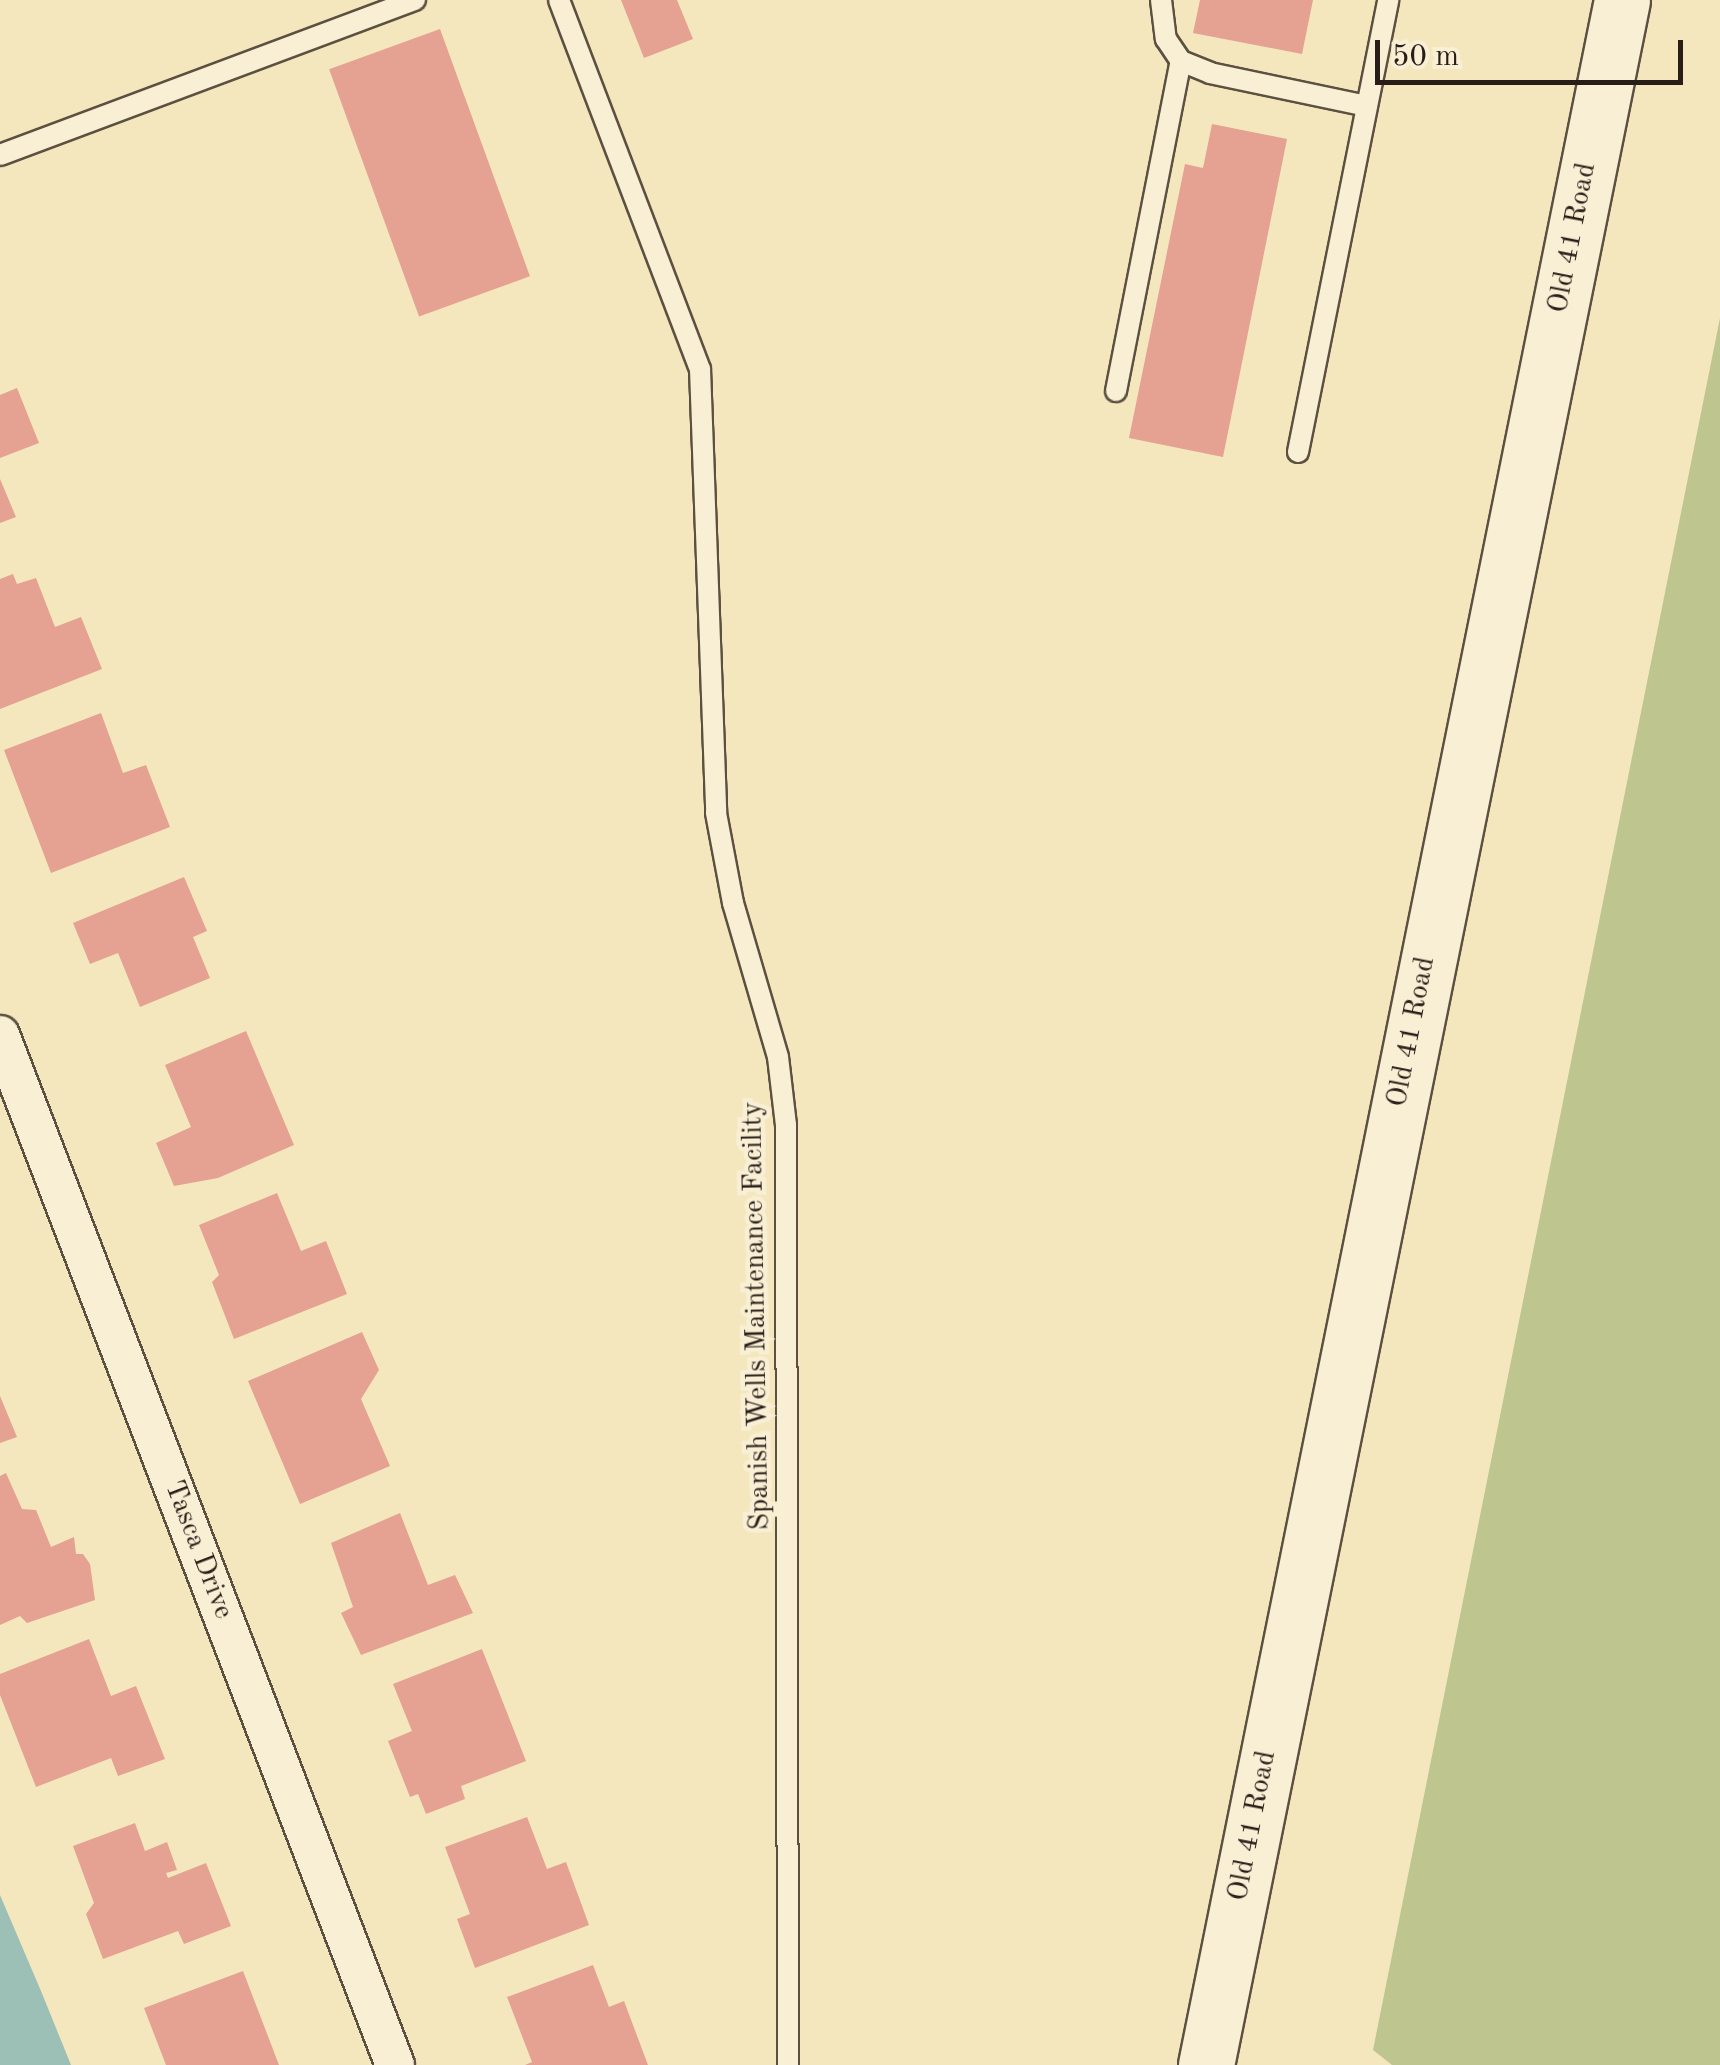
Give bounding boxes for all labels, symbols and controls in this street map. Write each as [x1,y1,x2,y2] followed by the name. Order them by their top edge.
[1380,20,1688,82] scale bar
[1392,42,1459,72] text: 50 m
[1542,160,1604,316] street label: Old 41 Road
[1381,954,1443,1110] street label: Old 41 Road
[736,1101,778,1531] street label: Spanish Wells Maintenance Facility
[156,1476,240,1624] street label: Tasca Drive
[1222,1748,1284,1904] street label: Old 41 Road

